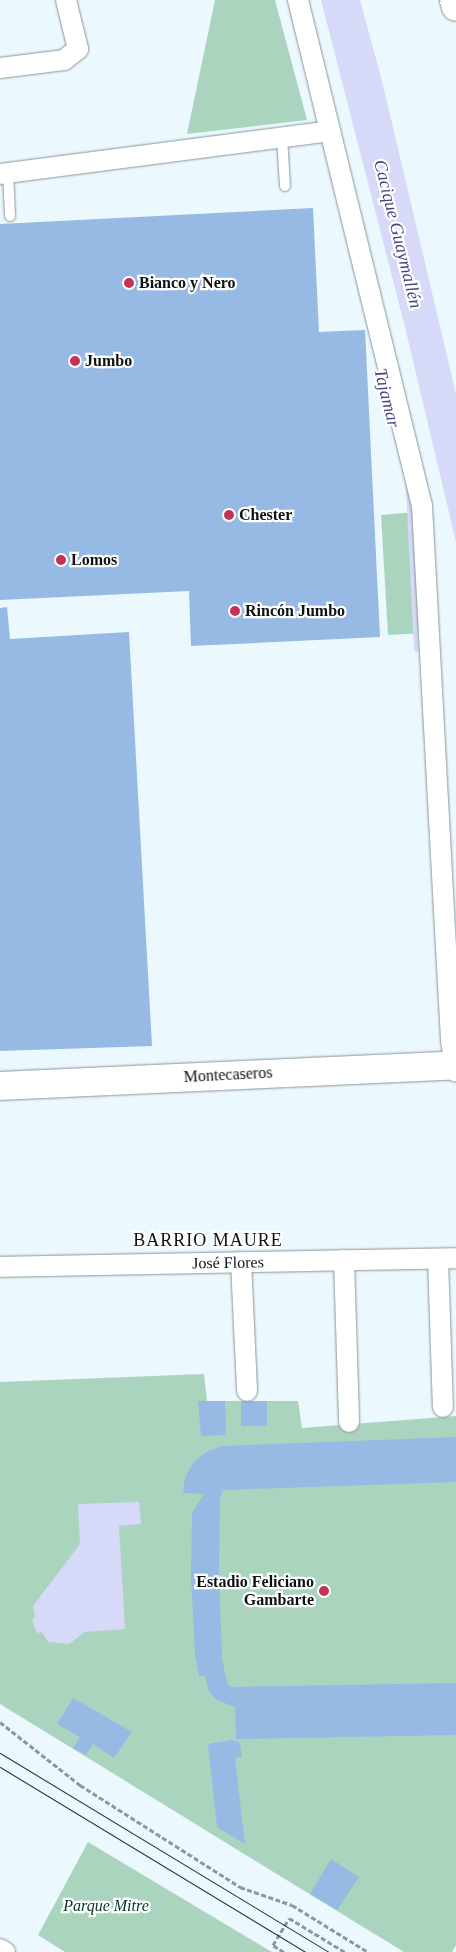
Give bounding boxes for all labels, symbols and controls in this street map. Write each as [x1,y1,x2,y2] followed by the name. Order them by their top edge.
[369,157,427,311] water label: Cacique Guaymallén
[139,273,236,293] place label: Bianco y Nero
[123,277,135,289] marker: Bianco y Nero
[85,351,132,371] place label: Jumbo
[69,355,81,367] marker: Jumbo
[369,366,405,430] water label: Tajamar
[239,505,292,525] place label: Chester
[223,509,235,521] marker: Chester
[71,550,117,570] place label: Lomos
[55,554,67,566] marker: Lomos
[245,601,345,621] place label: Rincón Jumbo
[229,605,241,617] marker: Rincón Jumbo
[183,1063,273,1087] street label: Montecaseros
[132,1229,284,1251] district label: BARRIO MAURE
[192,1253,264,1273] street label: José Flores
[196,1572,314,1610] place label: Estadio Feliciano Gambarte
[318,1585,330,1597] marker: Estadio Feliciano Gambarte
[63,1896,149,1916] park label: Parque Mitre

